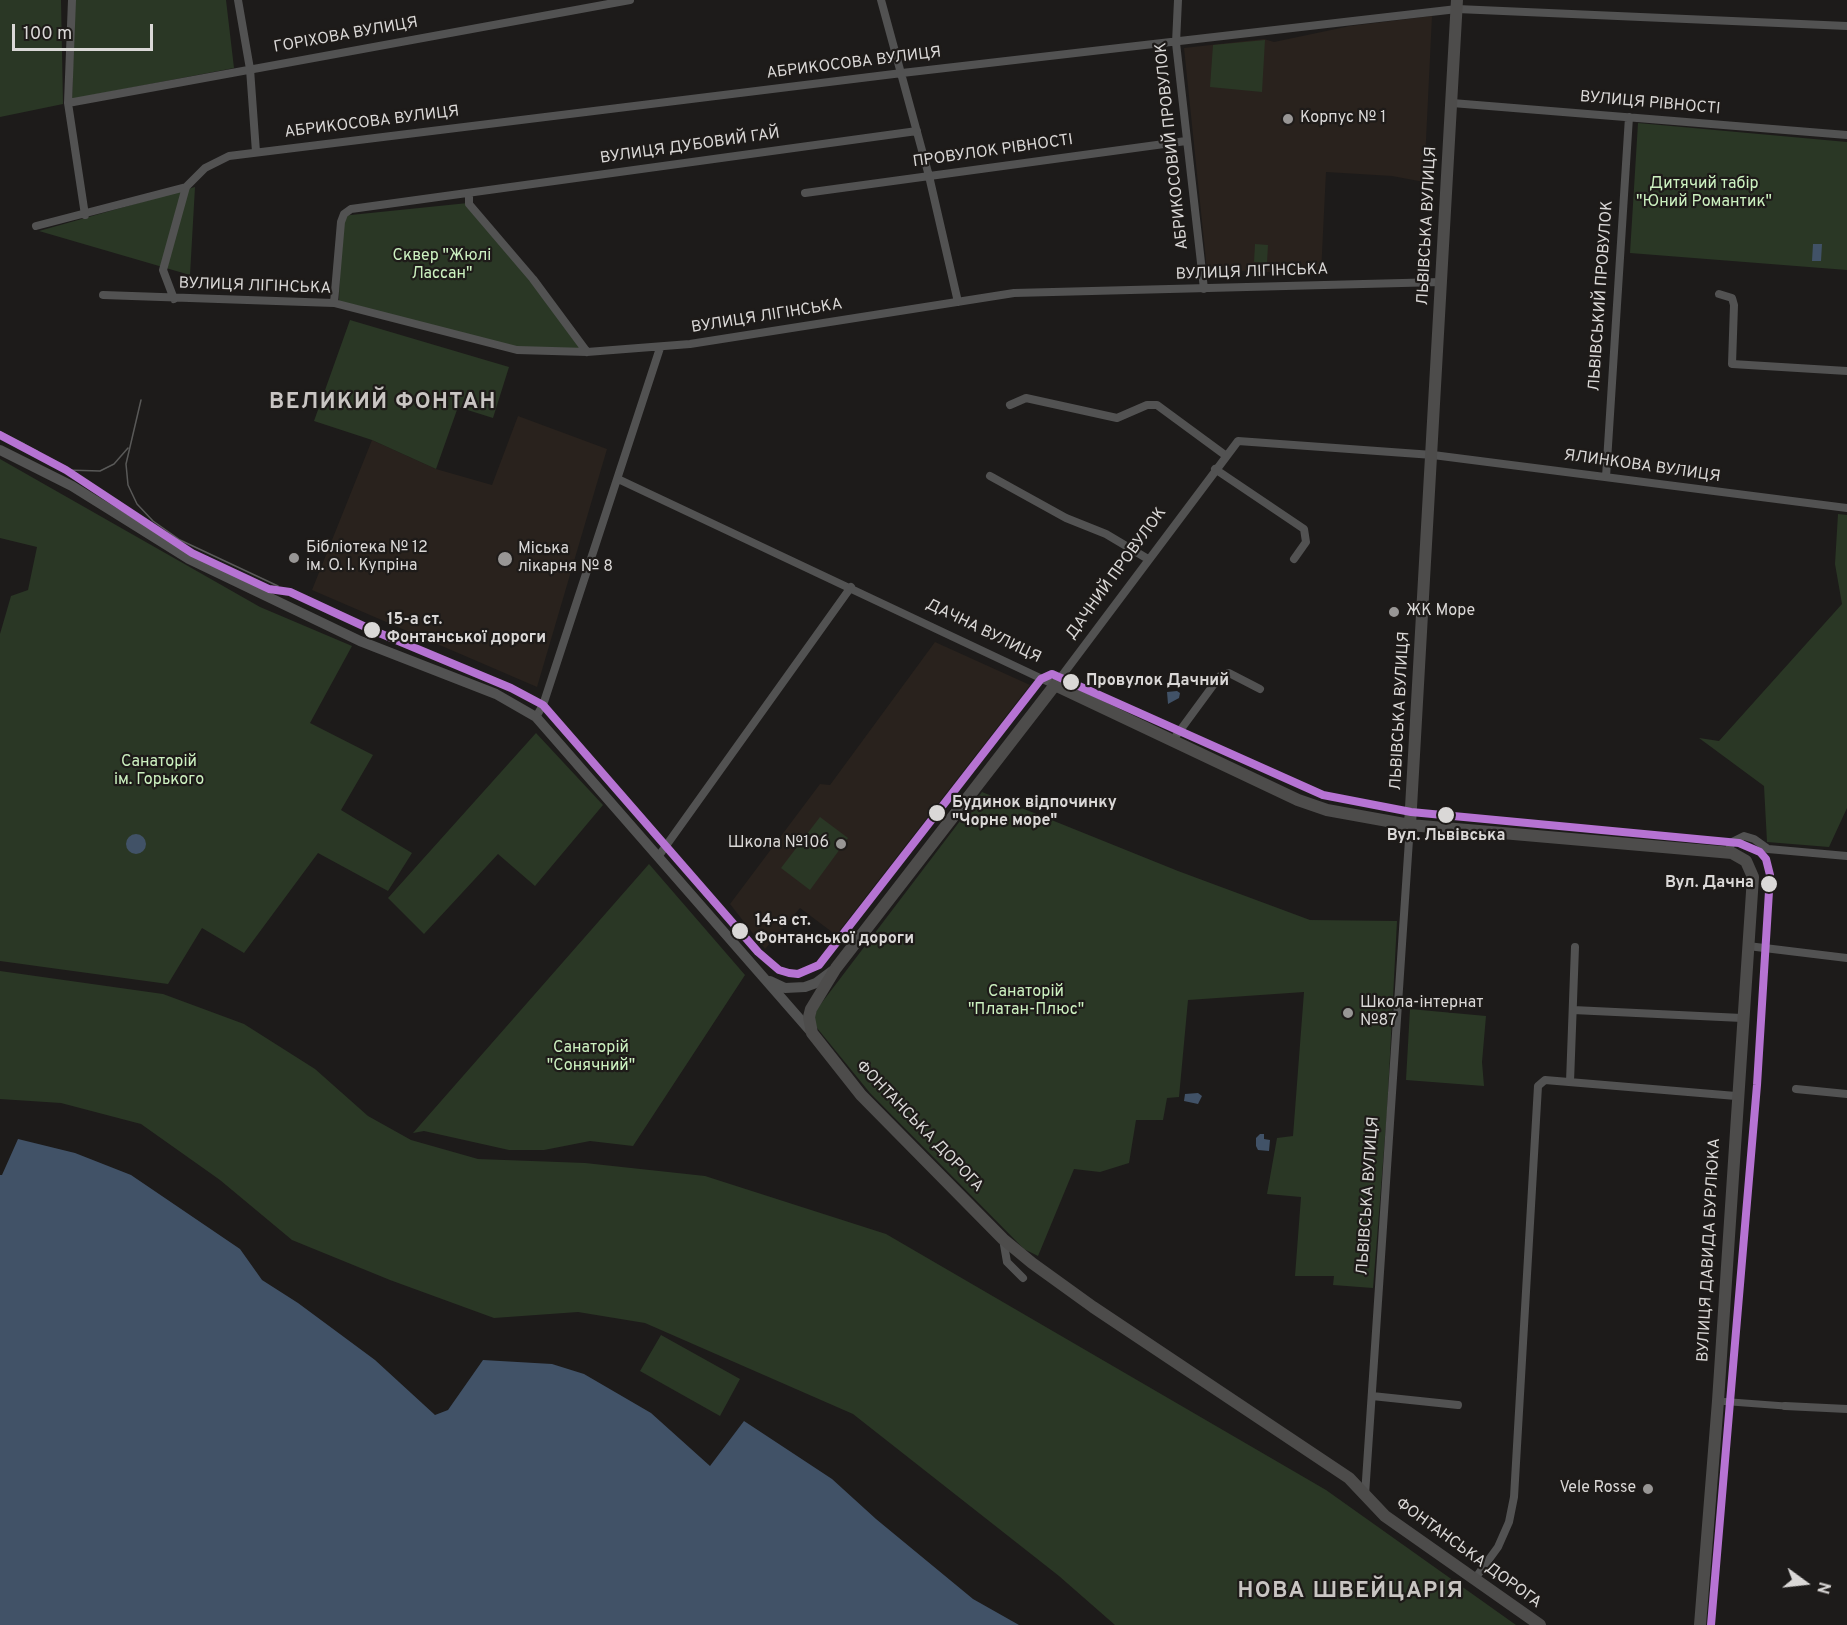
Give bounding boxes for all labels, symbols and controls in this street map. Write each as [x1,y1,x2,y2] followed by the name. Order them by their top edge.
[15,12,156,50] scale bar
[272,14,420,58] street label: ГОРІХОВА ВУЛИЦЯ
[23,23,72,46] text: 100 m
[1153,41,1193,251] street label: АБРИКОСОВИЙ ПРОВУЛОК
[766,44,942,84] street label: АБРИКОСОВА ВУЛИЦЯ
[1579,88,1721,120] street label: ВУЛИЦЯ РІВНОСТІ
[284,103,460,143] street label: АБРИКОСОВА ВУЛИЦЯ
[1300,109,1386,129] place label: Корпус № 1
[1281,112,1295,126] marker: Корпус № 1
[599,125,781,169] street label: ВУЛИЦЯ ДУБОВИЙ ГАЙ
[912,131,1074,173] street label: ПРОВУЛОК РІВНОСТІ
[1414,146,1442,306] street label: ЛЬВІВСЬКА ВУЛИЦЯ
[1636,175,1772,213] park label: Дитячий табір "Юний Романтик"
[1586,200,1618,392] street label: ЛЬВІВСЬКИЙ ПРОВУЛОК
[393,247,491,285] park label: Сквер "Жюлі Лассан"
[1175,261,1329,285] street label: ВУЛИЦЯ ЛІГІНСЬКА
[178,275,332,299] street label: ВУЛИЦЯ ЛІГІНСЬКА
[690,296,844,338] street label: ВУЛИЦЯ ЛІГІНСЬКА
[269,391,497,417] district label: ВЕЛИКИЙ ФОНТАН
[1562,446,1722,488] street label: ЯЛИНКОВА ВУЛИЦЯ
[1063,504,1171,644] street label: ДАЧНИЙ ПРОВУЛОК
[306,539,428,577] place label: Бібліотека № 12 ім. О. І. Купріна
[518,540,613,578] place label: Міська лікарня № 8
[496,550,514,568] marker: Міська лікарня № 8
[287,551,301,565] marker: Бібліотека № 12 ім. О. І. Купріна
[922,596,1044,668] street label: ДАЧНА ВУЛИЦЯ
[1406,602,1475,622] place label: ЖК Море
[1387,605,1401,619] marker: ЖК Море
[387,611,546,649] place label: 15-а ст. Фонтанської дороги
[362,620,382,640] marker: 15-а ст. Фонтанської дороги
[1387,631,1415,791] street label: ЛЬВІВСЬКА ВУЛИЦЯ
[1061,672,1081,692] marker: Провулок Дачний
[1086,672,1229,692] place label: Провулок Дачний
[114,753,204,791] park label: Cанаторій ім. Горького
[952,794,1117,832] place label: Будинок відпочинку "Чорне море"
[927,803,947,823] marker: Будинок відпочинку "Чорне море"
[1436,805,1456,825] marker: Вул. Львівська
[1387,827,1505,847] place label: Вул. Львівська
[728,834,829,854] place label: Школа №106
[834,837,848,851] marker: Школа №106
[1665,874,1754,894] place label: Вул. Дачна
[1759,874,1779,894] marker: Вул. Дачна
[755,912,914,950] place label: 14-а ст. Фонтанської дороги
[730,921,750,941] marker: 14-а ст. Фонтанської дороги
[968,983,1084,1021] park label: Санаторій "Платан-Плюс"
[1360,994,1483,1032] place label: Школа-інтернат №87
[1341,1006,1355,1020] marker: Школа-інтернат №87
[547,1039,635,1077] park label: Санаторій "Сонячний"
[851,1057,987,1197] street label: ФОНТАНСЬКА ДОРОГА
[1354,1116,1384,1276] street label: ЛЬВІВСЬКА ВУЛИЦЯ
[1695,1137,1725,1363] street label: ВУЛИЦЯ ДАВИДА БУРЛЮКА
[1559,1479,1636,1499] place label: Vele Rosse
[1641,1482,1655,1496] marker: Vele Rosse
[1391,1495,1545,1613] street label: ФОНТАНСЬКА ДОРОГА
[1775,1553,1835,1613] north arrow
[1238,1580,1464,1606] district label: НОВА ШВЕЙЦАРІЯ
[1811,1580,1834,1596] text: N

